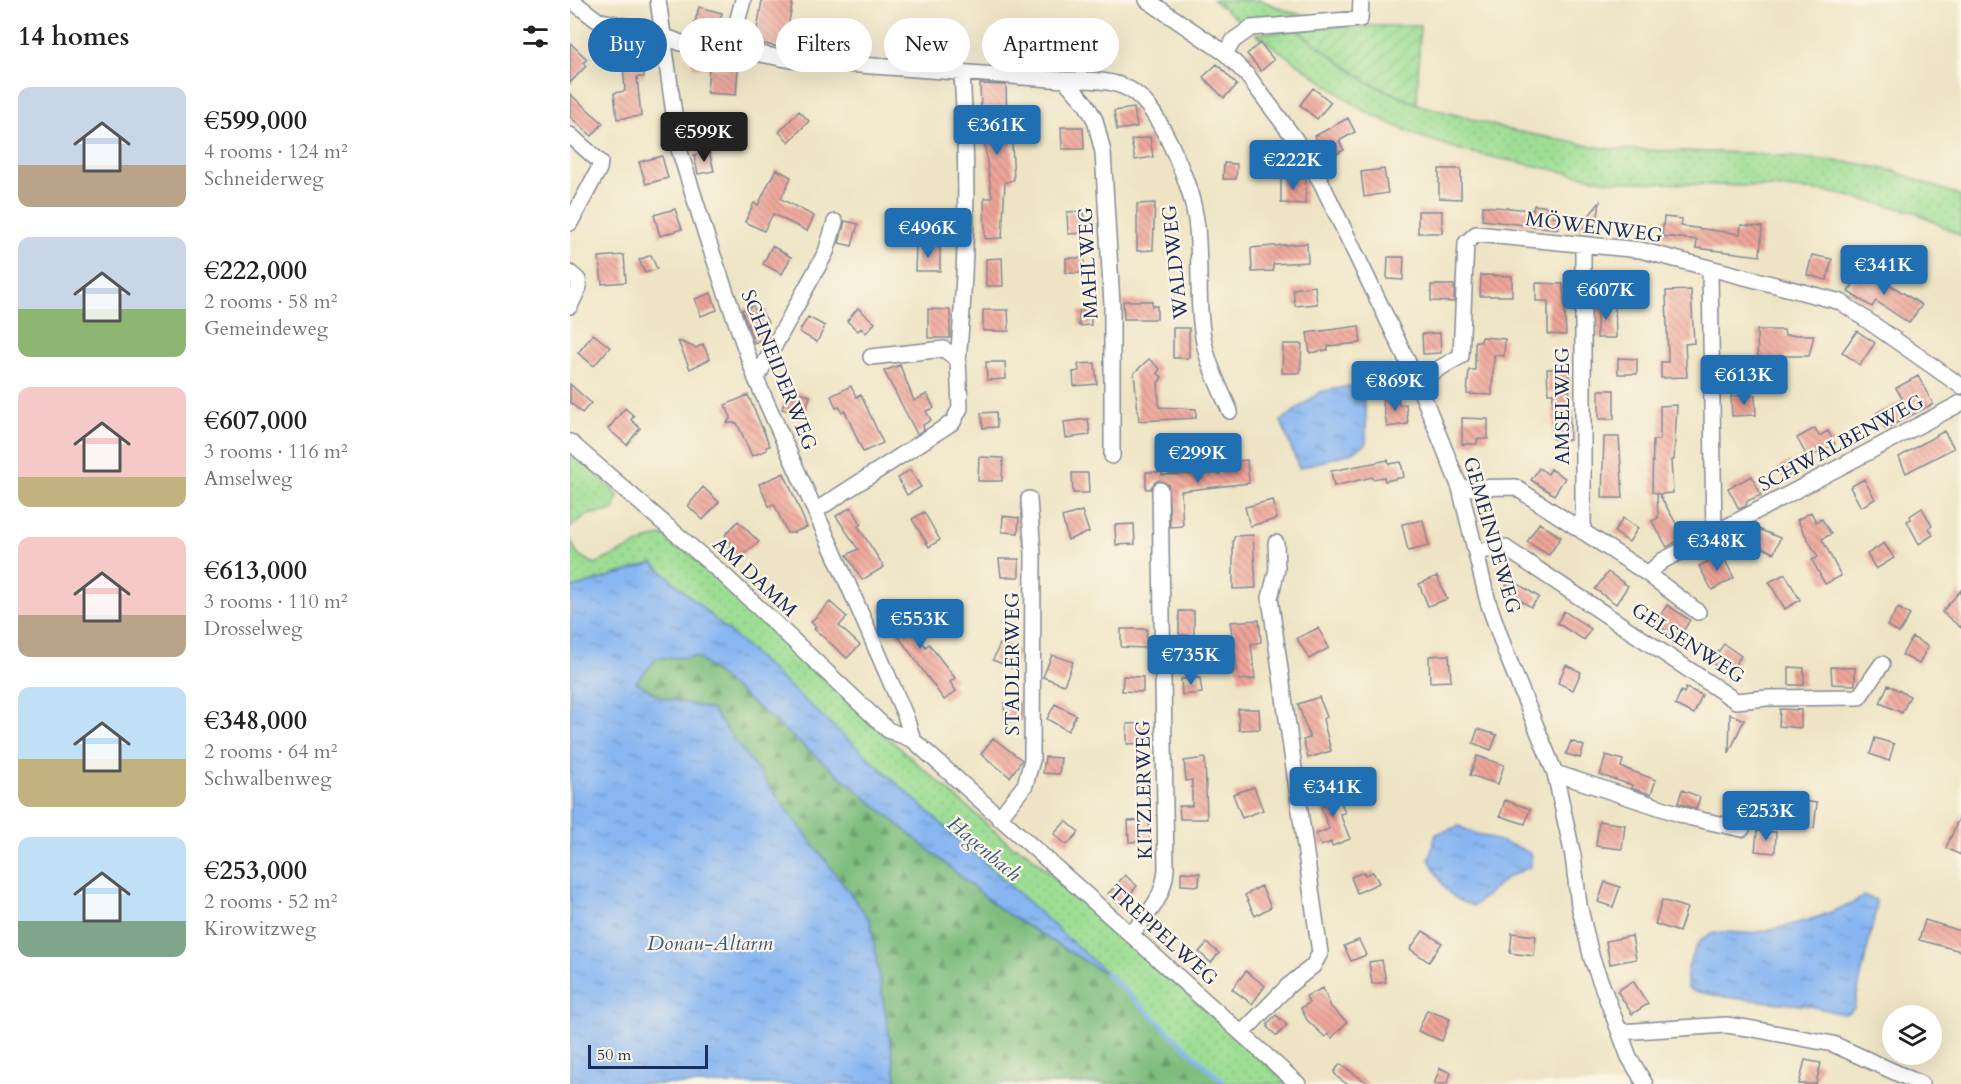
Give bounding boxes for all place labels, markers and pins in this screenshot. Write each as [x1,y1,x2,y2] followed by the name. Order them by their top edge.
[955,105,1039,156] pin: €361K
[662,112,746,163] pin: €599K
[1251,140,1335,191] pin: €222K
[886,208,970,259] pin: €496K
[1842,245,1926,296] pin: €341K
[1564,270,1648,321] pin: €607K
[1702,355,1786,406] pin: €613K
[1353,361,1437,412] pin: €869K
[1156,433,1240,484] pin: €299K
[1675,521,1759,572] pin: €348K
[878,599,962,650] pin: €553K
[1149,635,1233,686] pin: €735K
[1291,767,1375,818] pin: €341K
[1724,791,1808,842] pin: €253K

